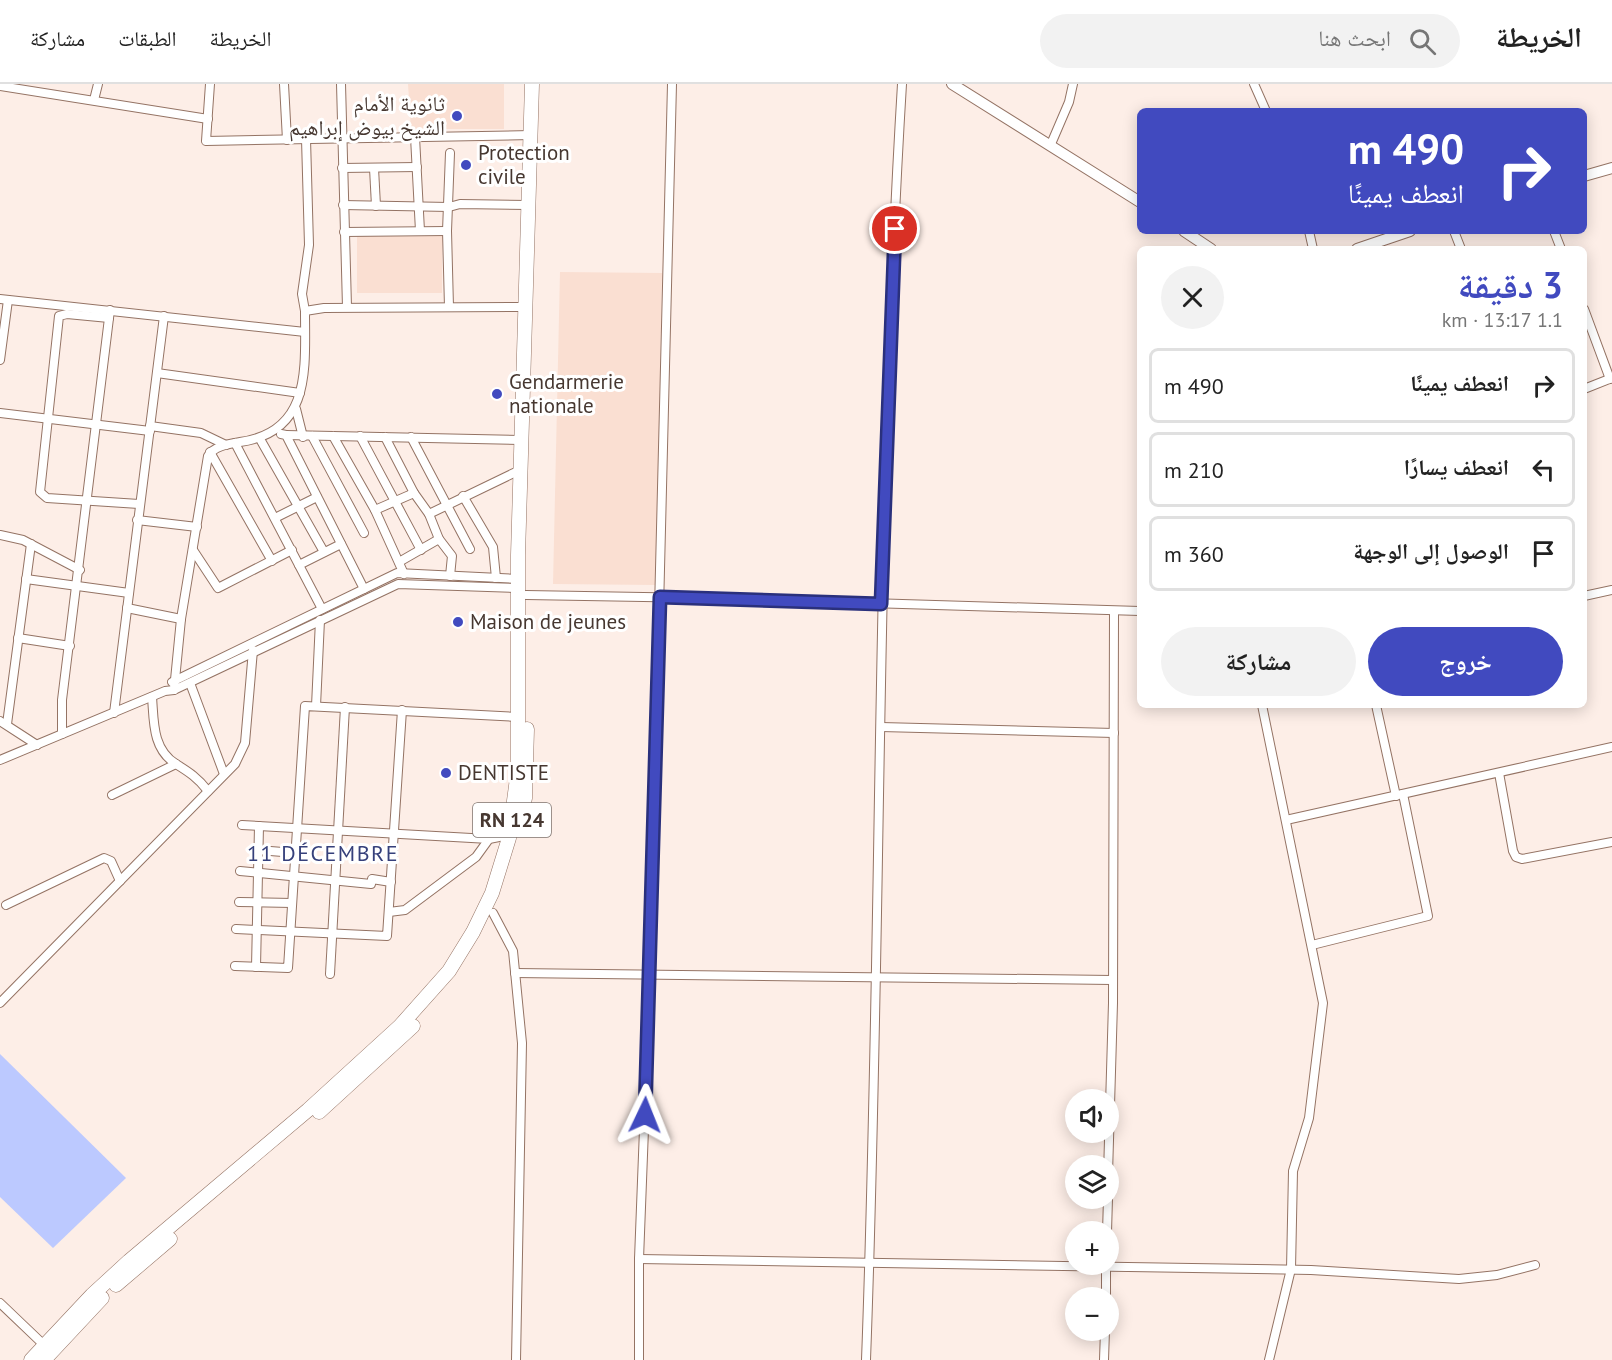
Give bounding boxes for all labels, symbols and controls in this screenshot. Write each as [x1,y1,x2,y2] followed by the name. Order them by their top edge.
[1040,14,1460,68] search box
[1496,18,1582,55] text: الخريطة
[1318,24,1391,52] text: ابحث هنا
[30,25,85,52] text: مشاركة
[118,25,177,52] text: الطبقات
[210,25,271,52] text: الخريطة
[1406,25,1439,58] icon: search
[289,90,445,142] place label: ثانوية الأمام الشيخ بيوض إبراهيم
[450,109,464,123] marker: ثانوية الأمام الشيخ بيوض إبراهيم
[1348,121,1464,176] text: 490 m
[1485,132,1563,210] icon: right
[478,139,570,190] place label: Protection civile
[459,158,473,172] marker: Protection civile
[1348,176,1464,210] text: انعطف يمينًا
[869,203,920,254] pin
[878,212,911,245] icon: arrive
[1458,261,1563,308] text: 3 دقيقة
[1161,266,1224,329] button: close
[1442,307,1563,333] text: 1.1 km · 13:17
[509,368,624,419] place label: Gendarmerie nationale
[1410,369,1509,397] text: انعطف يمينًا
[1527,369,1560,402] icon: right
[1164,372,1224,400] text: 490 m
[490,387,504,401] marker: Gendarmerie nationale
[1404,453,1509,481] text: انعطف يسارًا
[1527,453,1560,486] icon: left
[1164,456,1224,484] text: 210 m
[1353,537,1509,565] text: الوصول إلى الوجهة
[1527,537,1560,570] icon: arrive
[1164,540,1224,568] text: 360 m
[470,608,626,635] place label: Maison de jeunes
[451,615,465,629] marker: Maison de jeunes
[1161,627,1356,696] button: مشاركة
[1368,627,1563,696] button: خروج
[458,759,549,786] place label: DENTISTE
[439,766,453,780] marker: DENTISTE
[473,803,551,837] road number: RN 124
[247,839,399,867] district label: 11 DÉCEMBRE
[613,1083,677,1147] position arrow
[1065,1089,1119,1341] map controls
[1065,1089,1119,1143] button: sound
[1065,1155,1119,1209] button: layers
[1065,1221,1119,1275] button: +
[1065,1287,1119,1341] button: −

